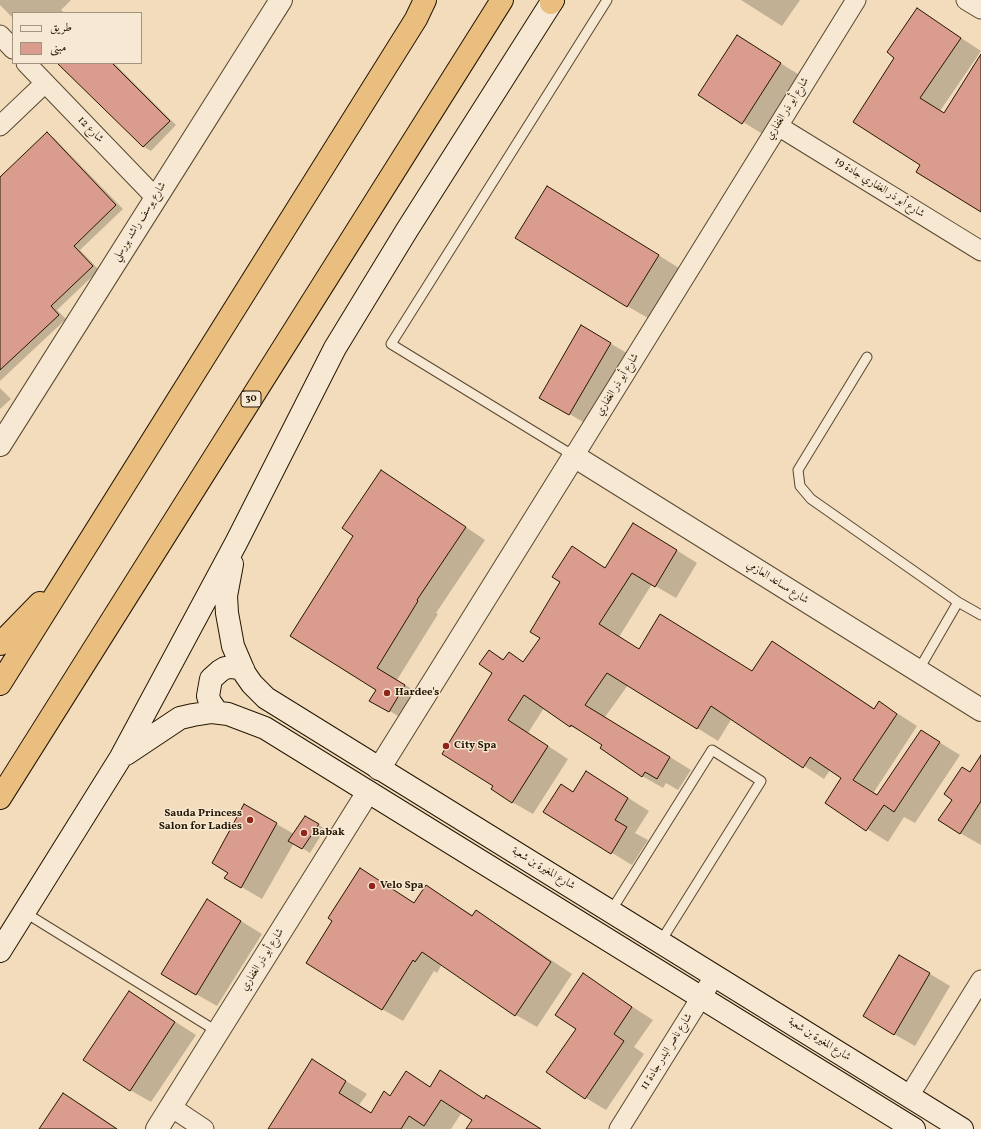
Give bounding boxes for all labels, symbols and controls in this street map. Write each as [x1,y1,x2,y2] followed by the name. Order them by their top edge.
[12,12,142,64] legend
[50,20,72,36] text: طريق
[50,40,66,56] text: مبنى
[764,75,812,143] street label: شارع أبو ذر الغفاري
[74,114,106,146] street label: شارع 12
[831,155,927,221] street label: شارع أبو ذر الغفاري جادة 19
[110,180,170,264] street label: شارع يوسف راشد بورسلي
[594,351,642,419] street label: شارع أبو ذر الغفاري
[241,391,261,407] road number: 30
[744,559,810,607] street label: شارع مساعد العازمي
[395,686,439,700] place label: Hardee's
[382,688,392,698] marker: Hardee's
[454,739,497,753] place label: City Spa
[441,741,451,751] marker: City Spa
[159,807,242,833] place label: Sauda Princess Salon for Ladies
[245,815,255,825] marker: Sauda Princess Salon for Ladies
[312,826,345,840] place label: Babak
[299,828,309,838] marker: Babak
[509,845,577,893] street label: شارع المغيرة بن شعبة
[380,879,424,893] place label: Velo Spa
[367,881,377,891] marker: Velo Spa
[239,926,287,994] street label: شارع أبو ذر الغفاري
[638,1011,696,1093] street label: شارع ناصر البدر جادة 11
[785,1015,853,1065] street label: شارع المغيرة بن شعبة

